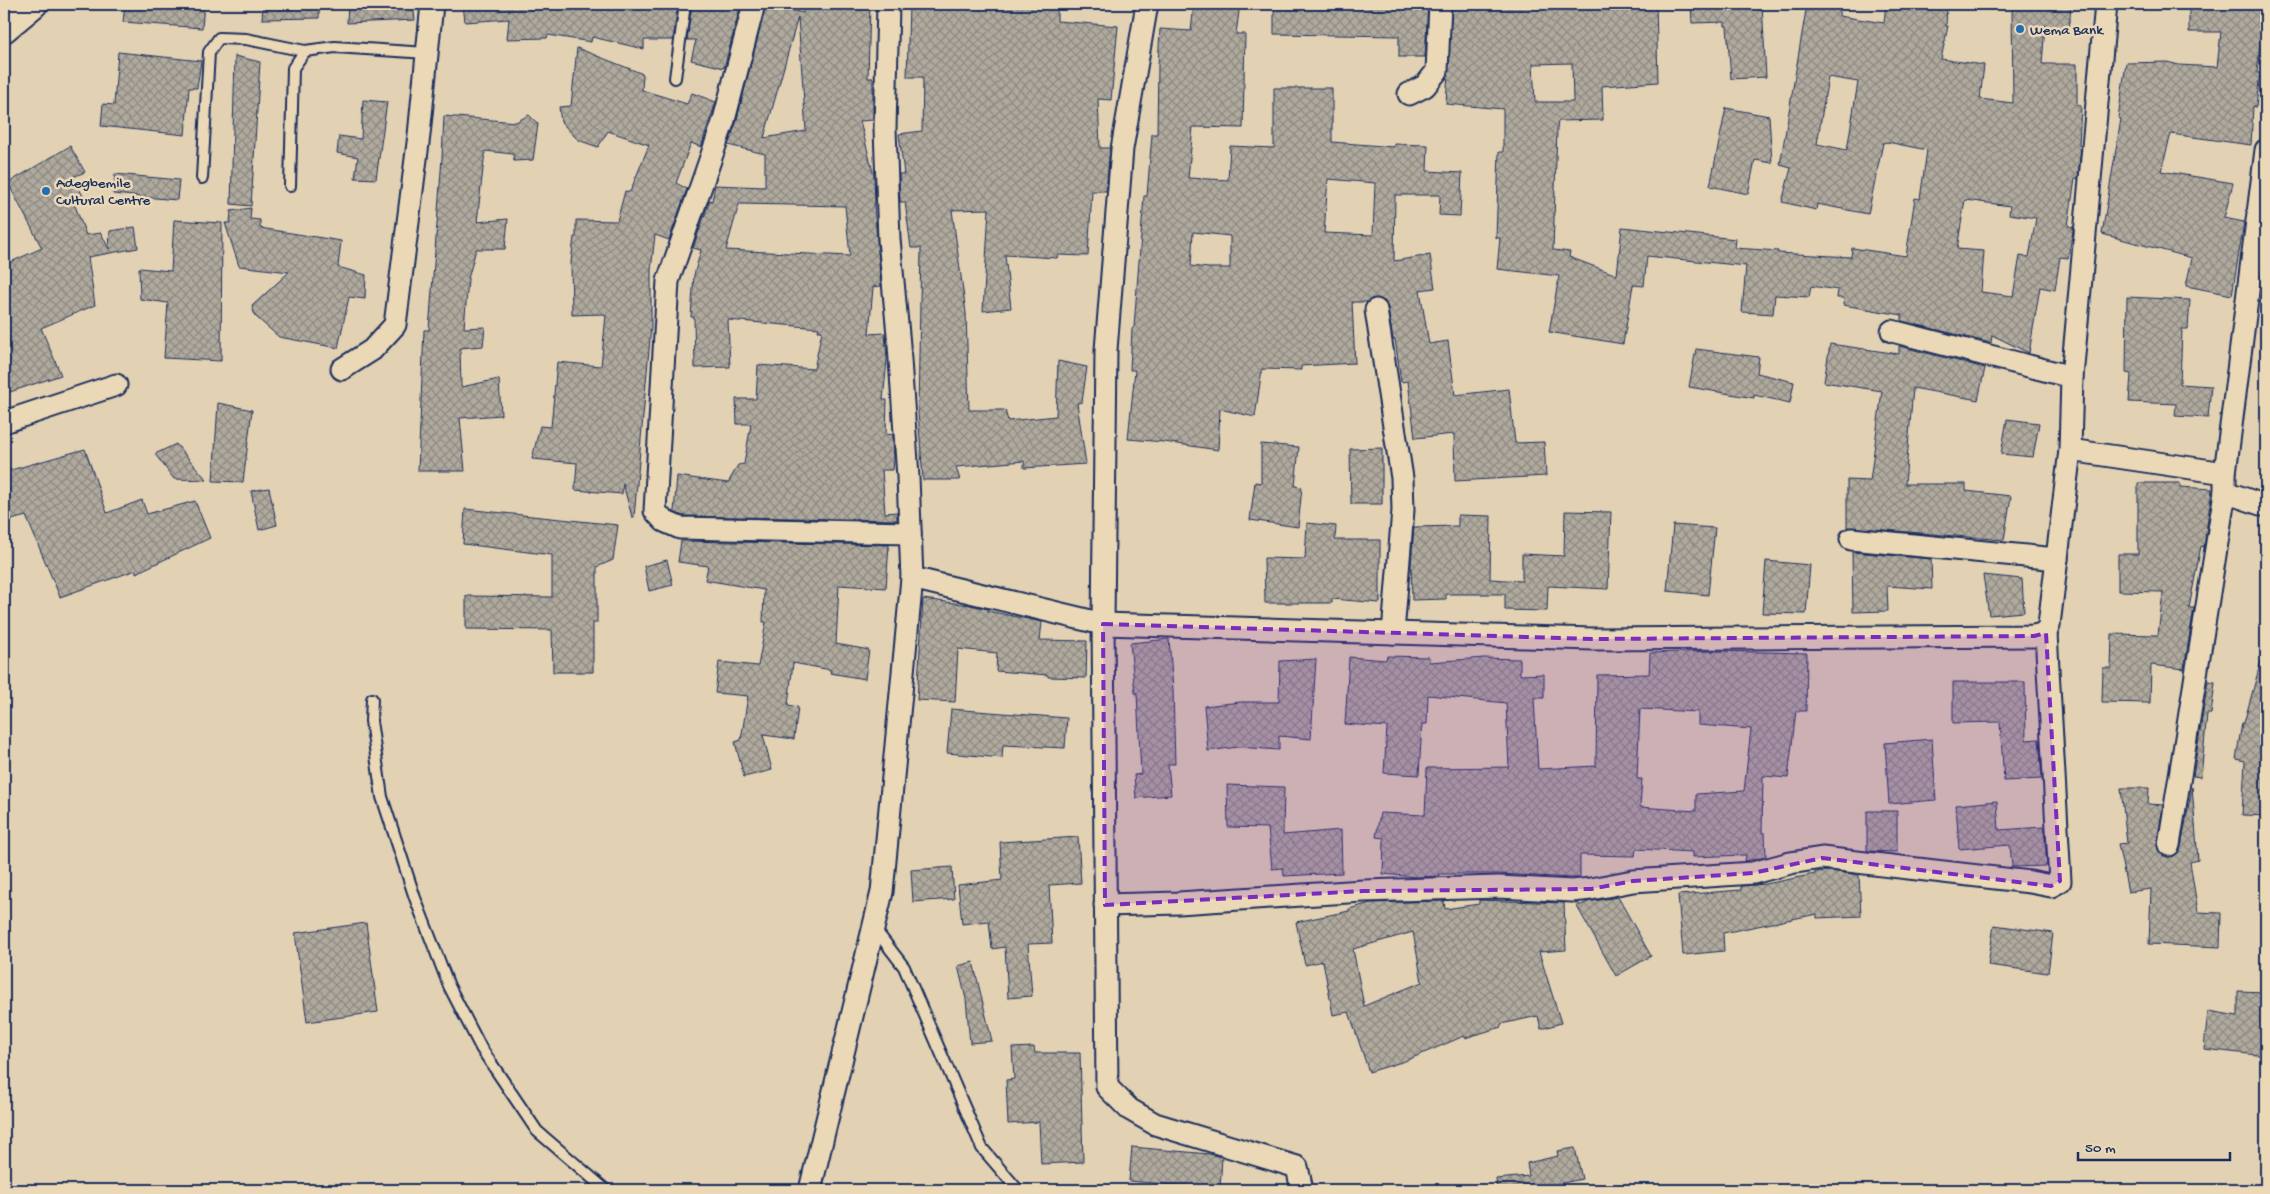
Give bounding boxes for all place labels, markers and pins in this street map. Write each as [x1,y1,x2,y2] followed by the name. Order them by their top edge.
[2030,22,2104,40] place label: Wema Bank
[2014,23,2026,35] marker: Wema Bank
[56,175,151,210] place label: Adegbemile Cultural Centre
[40,185,52,197] marker: Adegbemile Cultural Centre

